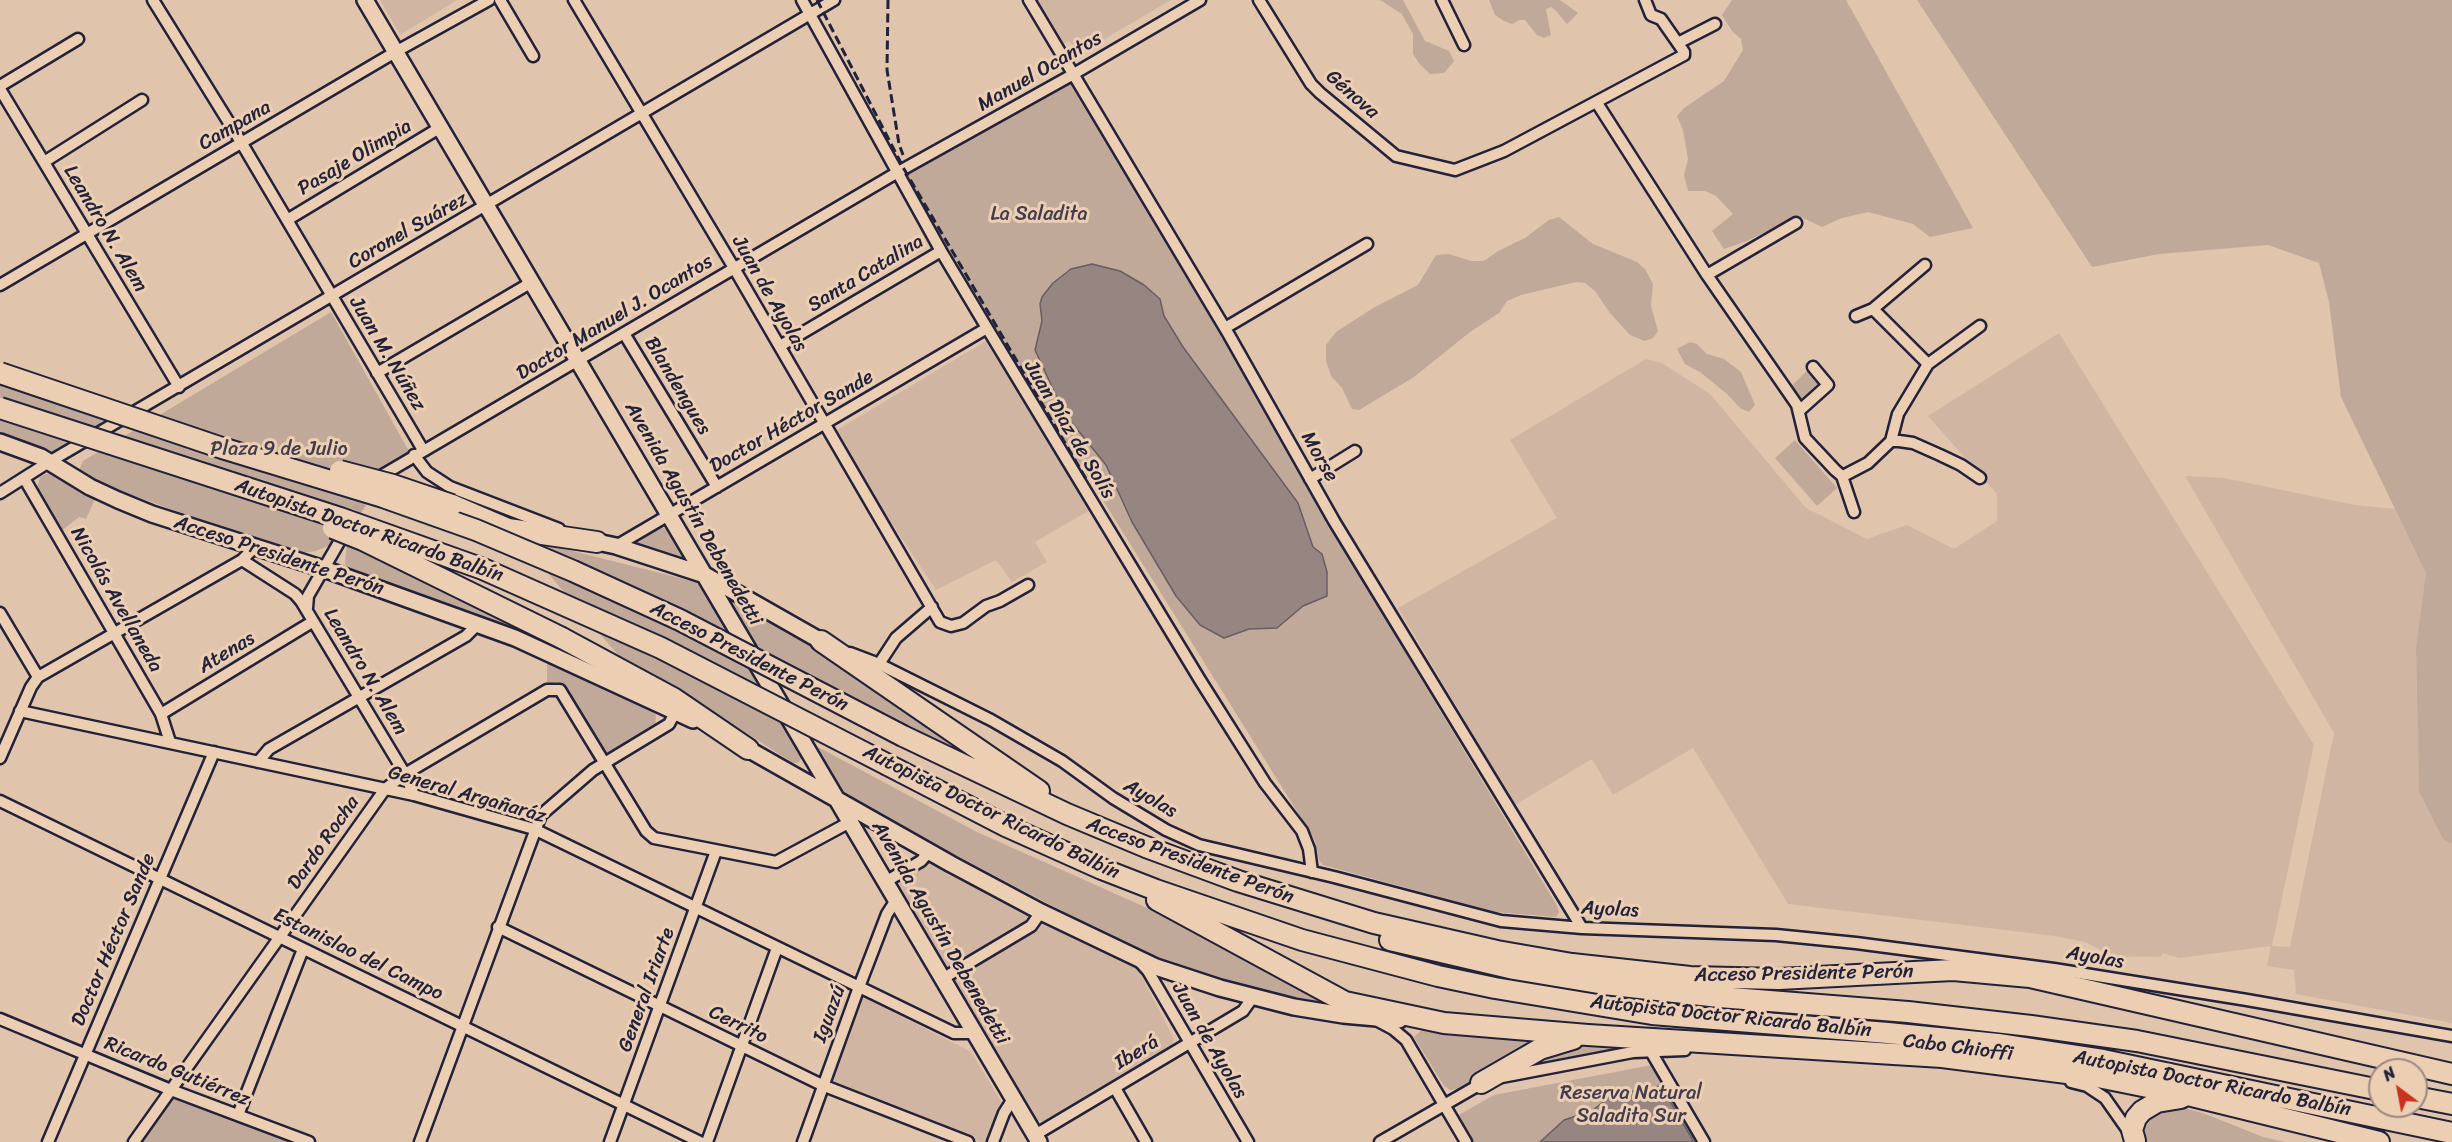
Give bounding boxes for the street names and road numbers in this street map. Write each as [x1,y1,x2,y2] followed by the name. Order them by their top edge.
[974,27,1106,117] street label: Manuel Ocantos
[1320,65,1384,125] street label: Génova
[195,96,275,156] street label: Campana
[294,115,416,201] street label: Pasaje Olimpia
[58,161,152,297] street label: Leandro N. Alem
[344,187,472,275] street label: Coronel Suárez
[804,230,928,318] street label: Santa Catalina
[726,232,812,356] street label: Juan de Ayolas
[513,250,717,386] street label: Doctor Manuel J. Ocantos
[344,293,430,415] street label: Juan M. Núñez
[638,333,716,439] street label: Blandengues
[1018,356,1120,504] street label: Juan Díaz de Solís
[706,365,878,479] street label: Doctor Héctor Sande
[619,398,767,630] street label: Avenida Agustín Debenedetti
[1295,428,1343,486] street label: Morse
[232,474,506,588] street label: Autopista Doctor Ricardo Balbín
[171,511,387,601] street label: Acceso Presidente Perón
[65,523,167,677] street label: Nicolás Avellaneda
[646,597,852,717] street label: Acceso Presidente Perón
[318,604,412,740] street label: Leandro N. Alem
[195,627,259,679] street label: Atenas
[859,740,1123,886] street label: Autopista Doctor Ricardo Balbín
[385,761,549,829] street label: General Argañaráz
[1119,774,1181,824] street label: Ayolas
[283,792,365,894] street label: Dardo Rocha
[1083,812,1297,910] street label: Acceso Presidente Perón
[866,817,1014,1049] street label: Avenida Agustín Debenedetti
[67,850,161,1030] street label: Doctor Héctor Sande
[1581,897,1639,923] street label: Ayolas
[269,903,447,1007] street label: Estanislao del Campo
[613,925,681,1055] street label: General Iriarte
[2065,941,2125,975] street label: Ayolas
[1694,960,1914,988] street label: Acceso Presidente Perón
[1166,979,1252,1103] street label: Juan de Ayolas
[809,982,851,1046] street label: Iguazú
[1589,990,1873,1044] street label: Autopista Doctor Ricardo Balbín
[705,1000,771,1050] street label: Cerrito
[1902,1029,2014,1067] street label: Cabo Chioffi
[1110,1031,1164,1075] street label: Iberá
[101,1032,253,1112] street label: Ricardo Gutiérrez
[2071,1045,2353,1123] street label: Autopista Doctor Ricardo Balbín

